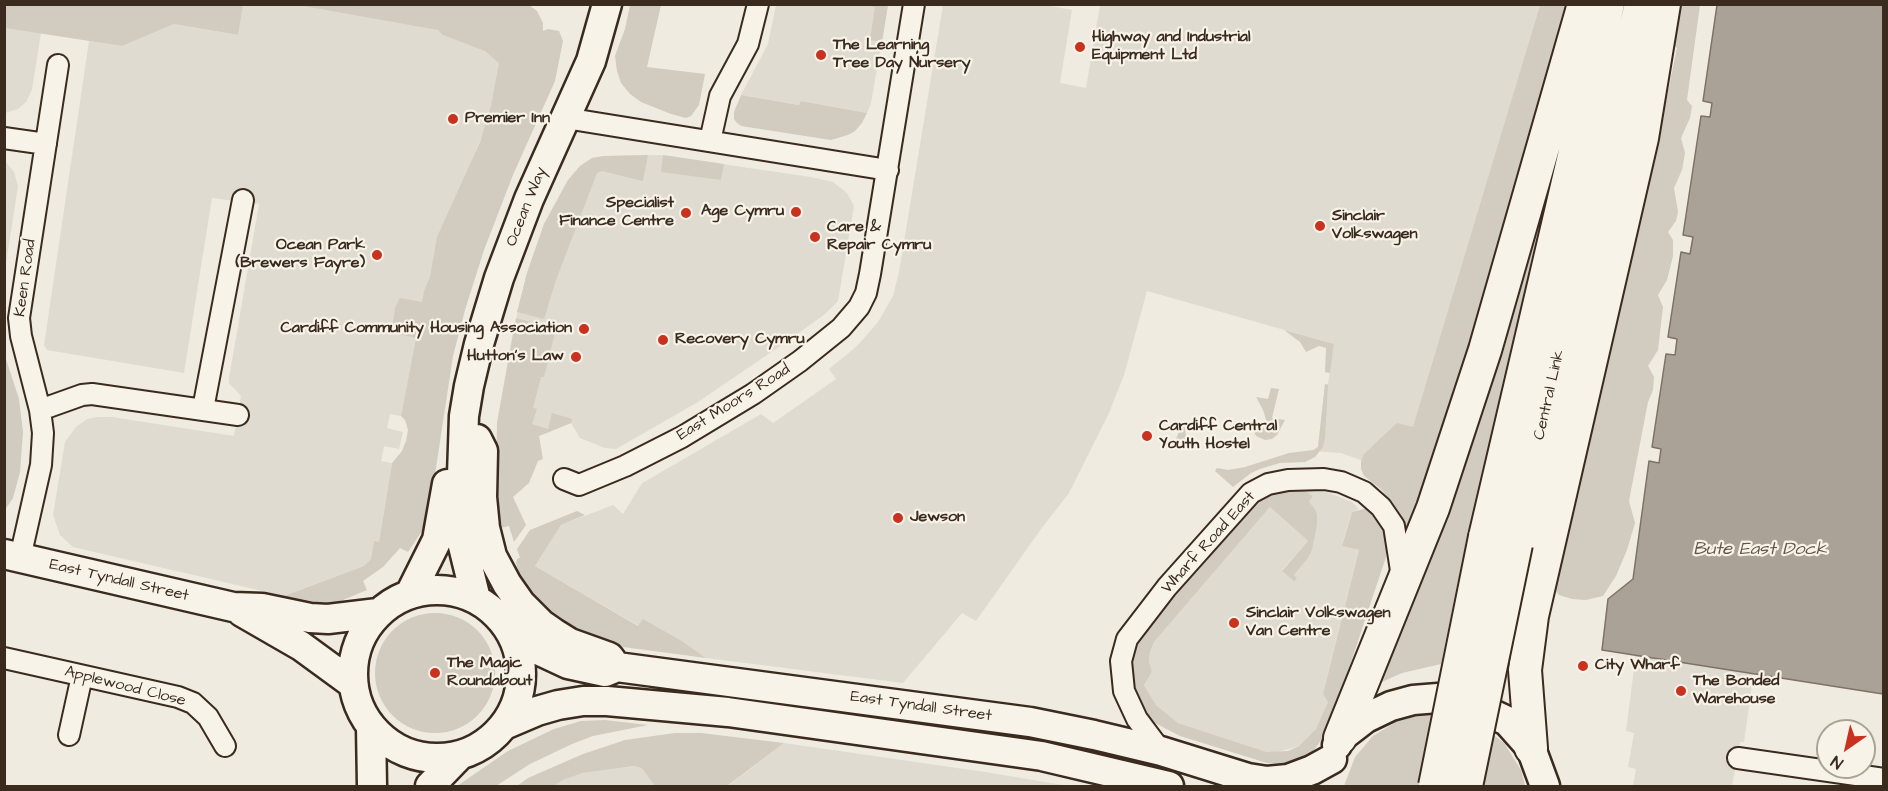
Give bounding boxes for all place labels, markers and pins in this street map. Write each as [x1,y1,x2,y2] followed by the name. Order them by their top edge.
[1092,28,1250,66] place label: Highway and Industrial Equipment Ltd
[833,36,970,74] place label: The Learning Tree Day Nursery
[1073,40,1087,54] marker: Highway and Industrial Equipment Ltd
[814,48,828,62] marker: The Learning Tree Day Nursery
[465,109,550,129] place label: Premier Inn
[446,112,460,126] marker: Premier Inn
[559,194,674,232] place label: Specialist Finance Centre
[701,202,784,222] place label: Age Cymru
[789,205,803,219] marker: Age Cymru
[679,206,693,220] marker: Specialist Finance Centre
[1332,207,1417,245] place label: Sinclair Volkswagen
[827,218,931,256] place label: Care & Repair Cymru
[1313,219,1327,233] marker: Sinclair Volkswagen
[808,230,822,244] marker: Care & Repair Cymru
[235,236,365,274] place label: Ocean Park (Brewers Fayre)
[370,248,384,262] marker: Ocean Park (Brewers Fayre)
[280,319,572,339] place label: Cardiff Community Housing Association
[577,322,591,336] marker: Cardiff Community Housing Association
[675,330,805,350] place label: Recovery Cymru
[656,333,670,347] marker: Recovery Cymru
[467,347,564,367] place label: Hutton's Law
[569,350,583,364] marker: Hutton's Law
[1159,417,1277,455] place label: Cardiff Central Youth Hostel
[1140,429,1154,443] marker: Cardiff Central Youth Hostel
[910,508,965,528] place label: Jewson
[891,511,905,525] marker: Jewson
[1246,604,1391,642] place label: Sinclair Volkswagen Van Centre
[1227,616,1241,630] marker: Sinclair Volkswagen Van Centre
[447,654,532,692] place label: The Magic Roundabout
[1595,656,1680,676] place label: City Wharf
[1576,659,1590,673] marker: City Wharf
[428,666,442,680] marker: The Magic Roundabout
[1693,672,1779,710] place label: The Bonded Warehouse
[1674,684,1688,698] marker: The Bonded Warehouse

